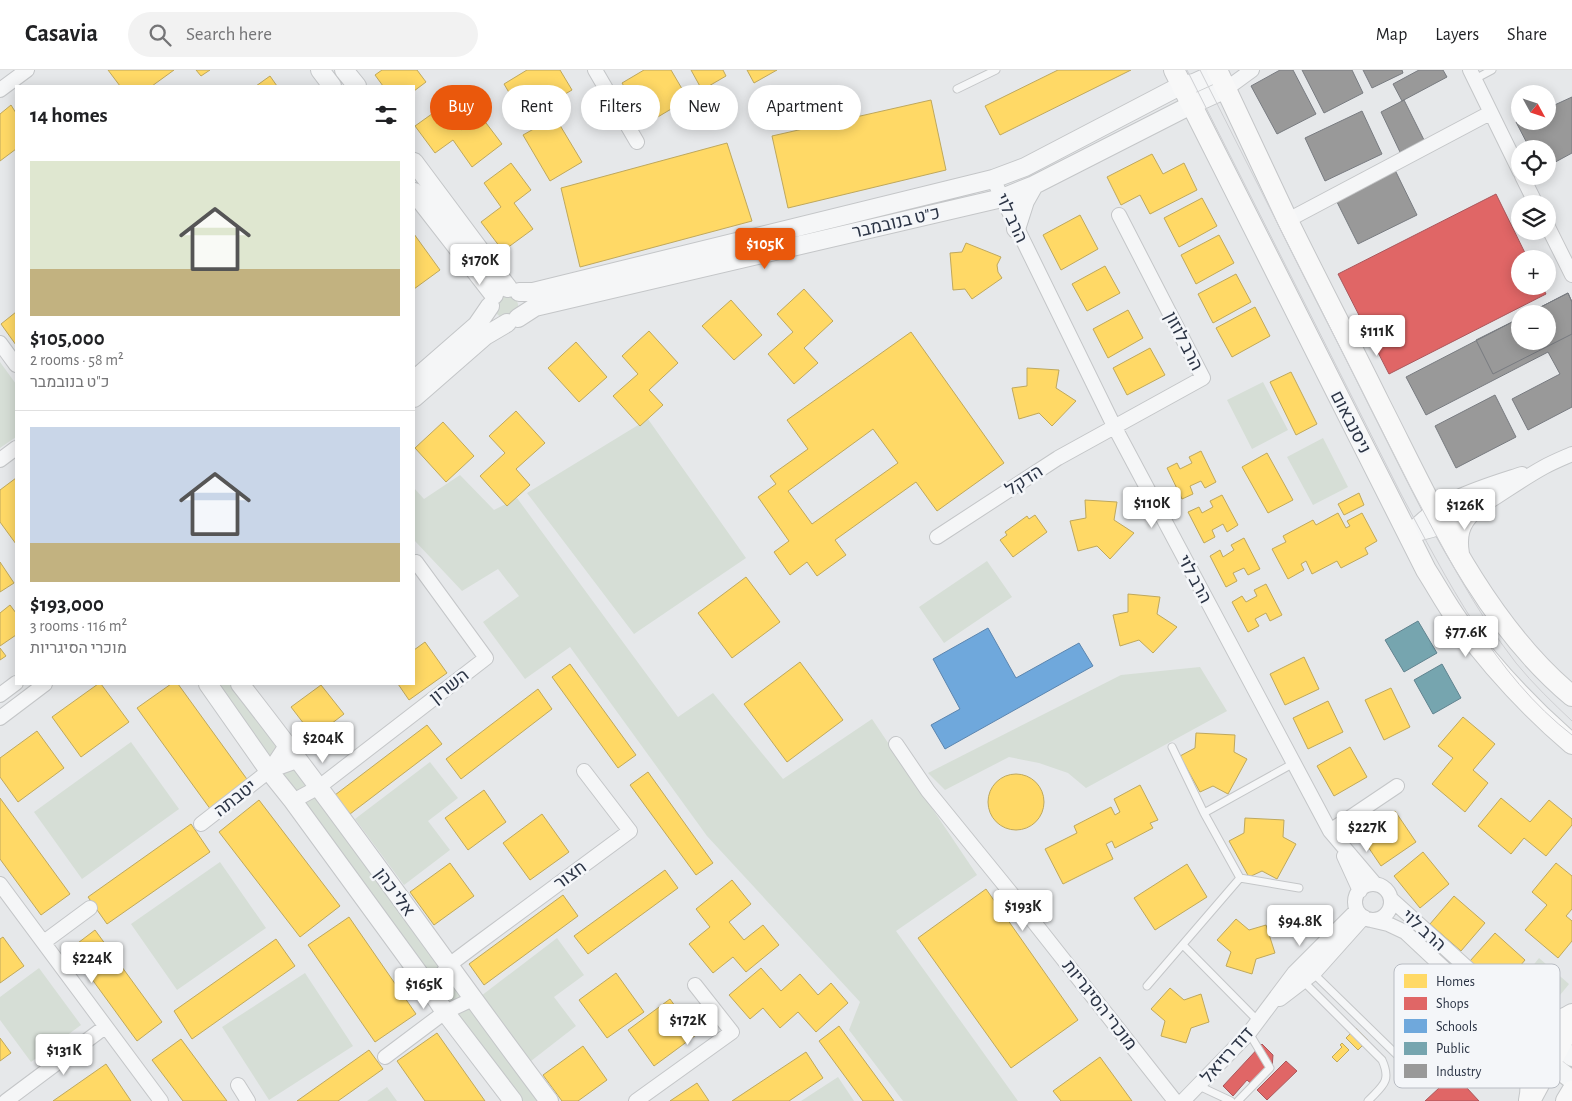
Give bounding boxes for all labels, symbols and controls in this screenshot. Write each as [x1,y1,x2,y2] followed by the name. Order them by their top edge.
[128,12,478,57] search box
[146,21,174,49] icon: search
[25,22,98,46] text: Casavia
[186,25,272,44] text: Search here
[1376,26,1407,44] text: Map
[1435,26,1479,44] text: Layers
[1507,26,1547,44] text: Share
[430,85,492,130] chip: Buy
[502,85,571,130] chip: Rent
[581,85,660,130] chip: Filters
[670,85,738,130] chip: New
[748,85,861,130] chip: Apartment
[1511,85,1556,130] north arrow
[1511,85,1556,350] map controls
[372,101,400,129] icon: filters
[30,105,108,126] text: 14 homes
[1511,140,1556,185] button: locate
[992,191,1030,246] street label: הרב לוי
[170,194,260,284] icon: home
[1511,195,1556,240] button: layers
[851,204,942,242] street label: כ"ט בנובמבר
[730,228,800,270] pin: $105K
[746,236,784,252] text: $105K
[445,244,515,286] pin: $170K
[1511,250,1556,295] button: +
[461,252,499,268] text: $170K
[1511,305,1556,350] button: −
[1161,309,1205,374] street label: הרב לוזון
[1342,314,1412,357] pin: $111K
[1360,323,1394,339] text: $111K
[30,328,105,349] text: $105,000
[30,352,124,368] text: 2 rooms · 58 m²
[30,374,109,390] text: כ"ט בנובמבר
[1327,388,1374,457] street label: ניסנבאום
[170,459,260,549] icon: home
[1003,462,1046,499] street label: הדקל
[1117,486,1187,529] pin: $110K
[1430,488,1500,531] pin: $126K
[1134,495,1170,511] text: $110K
[1446,497,1484,513] text: $126K
[1174,552,1214,607] street label: הרב לוי
[30,594,104,615] text: $193,000
[1425,616,1507,658] pin: $77.6K
[30,618,127,634] text: 3 rooms · 116 m²
[1445,624,1487,640] text: $77.6K
[30,640,127,656] text: מוכרי הסיגריות
[427,666,473,707] street label: השרון
[288,722,358,764] pin: $204K
[303,730,343,746] text: $204K
[211,777,260,821] street label: יטבתה
[1332,810,1402,853] pin: $227K
[1348,819,1386,835] text: $227K
[551,858,590,893] street label: חצור
[371,865,418,920] street label: אלי כהן
[988,890,1058,932] pin: $193K
[1005,898,1041,914] text: $193K
[1259,904,1341,947] pin: $94.8K
[1398,907,1449,955] street label: הרב לוי
[1278,913,1322,929] text: $94.8K
[57,942,127,984] pin: $224K
[72,950,112,966] text: $224K
[1059,957,1140,1054] street label: מוכרי הסיגריות
[1394,964,1560,1088] legend
[389,968,459,1010] pin: $165K
[1436,975,1475,989] text: Homes
[406,976,442,992] text: $165K
[1436,997,1469,1011] text: Shops
[653,1004,723,1046] pin: $172K
[670,1012,706,1028] text: $172K
[1436,1020,1477,1034] text: Schools
[1198,1024,1257,1087] street label: דוד רזיאל
[29,1034,99,1076] pin: $131K
[47,1042,81,1058] text: $131K
[1436,1042,1470,1056] text: Public
[1436,1065,1482,1079] text: Industry

